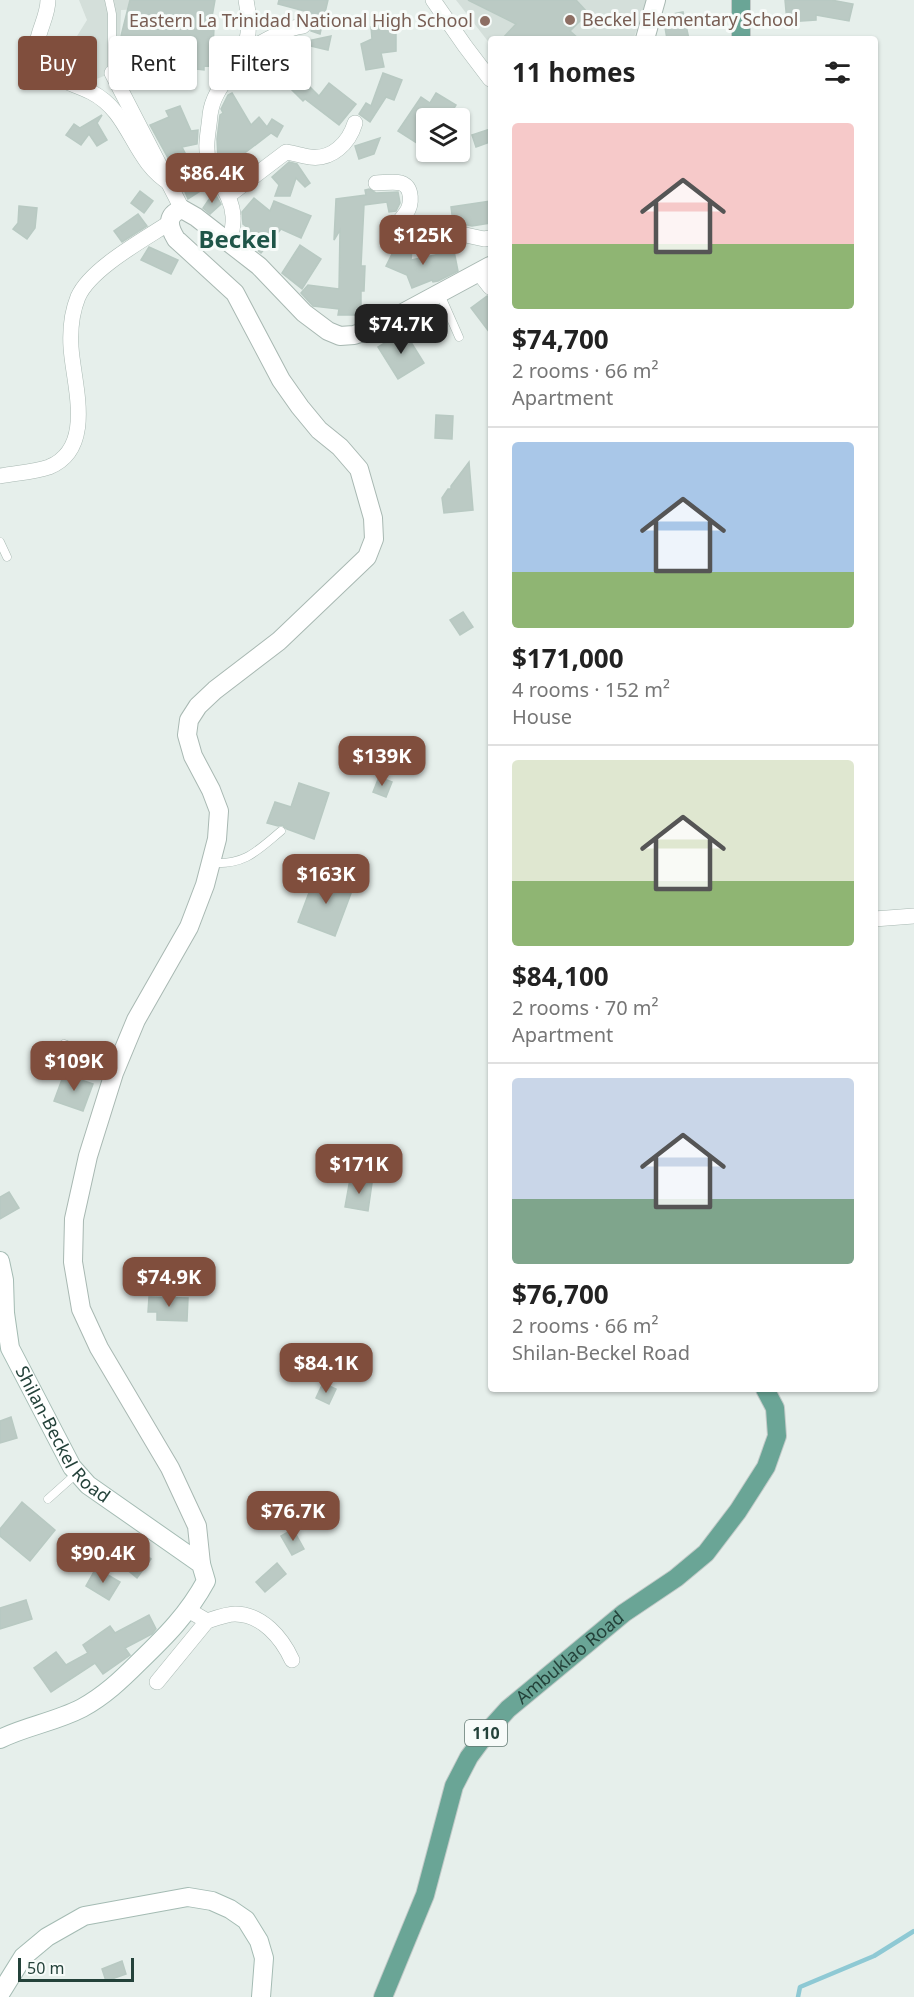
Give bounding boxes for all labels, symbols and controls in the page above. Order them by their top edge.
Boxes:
place label: Beckel Elementary School [582,7,798,31]
place label: Eastern La Trinidad National High School [129,8,473,32]
marker: Beckel Elementary School [563,13,577,27]
marker: Eastern La Trinidad National High School [478,14,492,28]
chip: Buy [18,36,97,90]
chip: Rent [109,36,197,90]
chip: Filters [209,36,311,90]
text: 11 homes [512,54,636,90]
icon: filters [821,56,854,89]
map controls [416,108,470,162]
button: layers [416,108,470,162]
pin: $86.4K [163,153,261,204]
text: $86.4K [180,159,244,186]
icon: home [629,162,737,270]
pin: $125K [381,215,465,266]
text: $125K [393,221,453,248]
district label: Beckel [198,222,278,255]
pin: $74.7K [352,304,450,355]
text: $74.7K [369,310,433,337]
text: $74,700 [512,321,609,357]
text: 2 rooms · 66 m² [512,357,659,384]
text: Apartment [512,384,613,411]
icon: home [629,481,737,589]
text: $171,000 [512,640,624,676]
text: 4 rooms · 152 m² [512,676,670,703]
text: House [512,703,572,730]
pin: $139K [340,736,424,787]
text: $139K [352,742,412,769]
icon: home [629,799,737,907]
pin: $163K [284,854,368,905]
text: $163K [296,860,356,887]
text: $84,100 [512,958,609,994]
text: 2 rooms · 70 m² [512,994,659,1021]
text: Apartment [512,1021,613,1048]
pin: $109K [32,1041,116,1092]
text: $109K [44,1047,104,1074]
icon: home [629,1117,737,1225]
pin: $171K [317,1144,401,1195]
text: $171K [329,1150,389,1177]
pin: $74.9K [120,1257,218,1308]
text: $74.9K [137,1263,201,1290]
text: $76,700 [512,1276,609,1312]
text: 2 rooms · 66 m² [512,1312,659,1339]
text: Shilan-Beckel Road [512,1339,690,1366]
pin: $84.1K [277,1343,375,1394]
text: $84.1K [294,1349,358,1376]
street label: Shilan-Beckel Road [10,1362,115,1508]
pin: $76.7K [244,1491,342,1542]
text: $76.7K [261,1497,325,1524]
pin: $90.4K [54,1533,152,1584]
text: $90.4K [71,1539,135,1566]
street label: Ambuklao Road [510,1605,628,1709]
road number: 110 [465,1720,507,1746]
scale bar [18,1955,134,1982]
text: 50 m [27,1957,64,1979]

